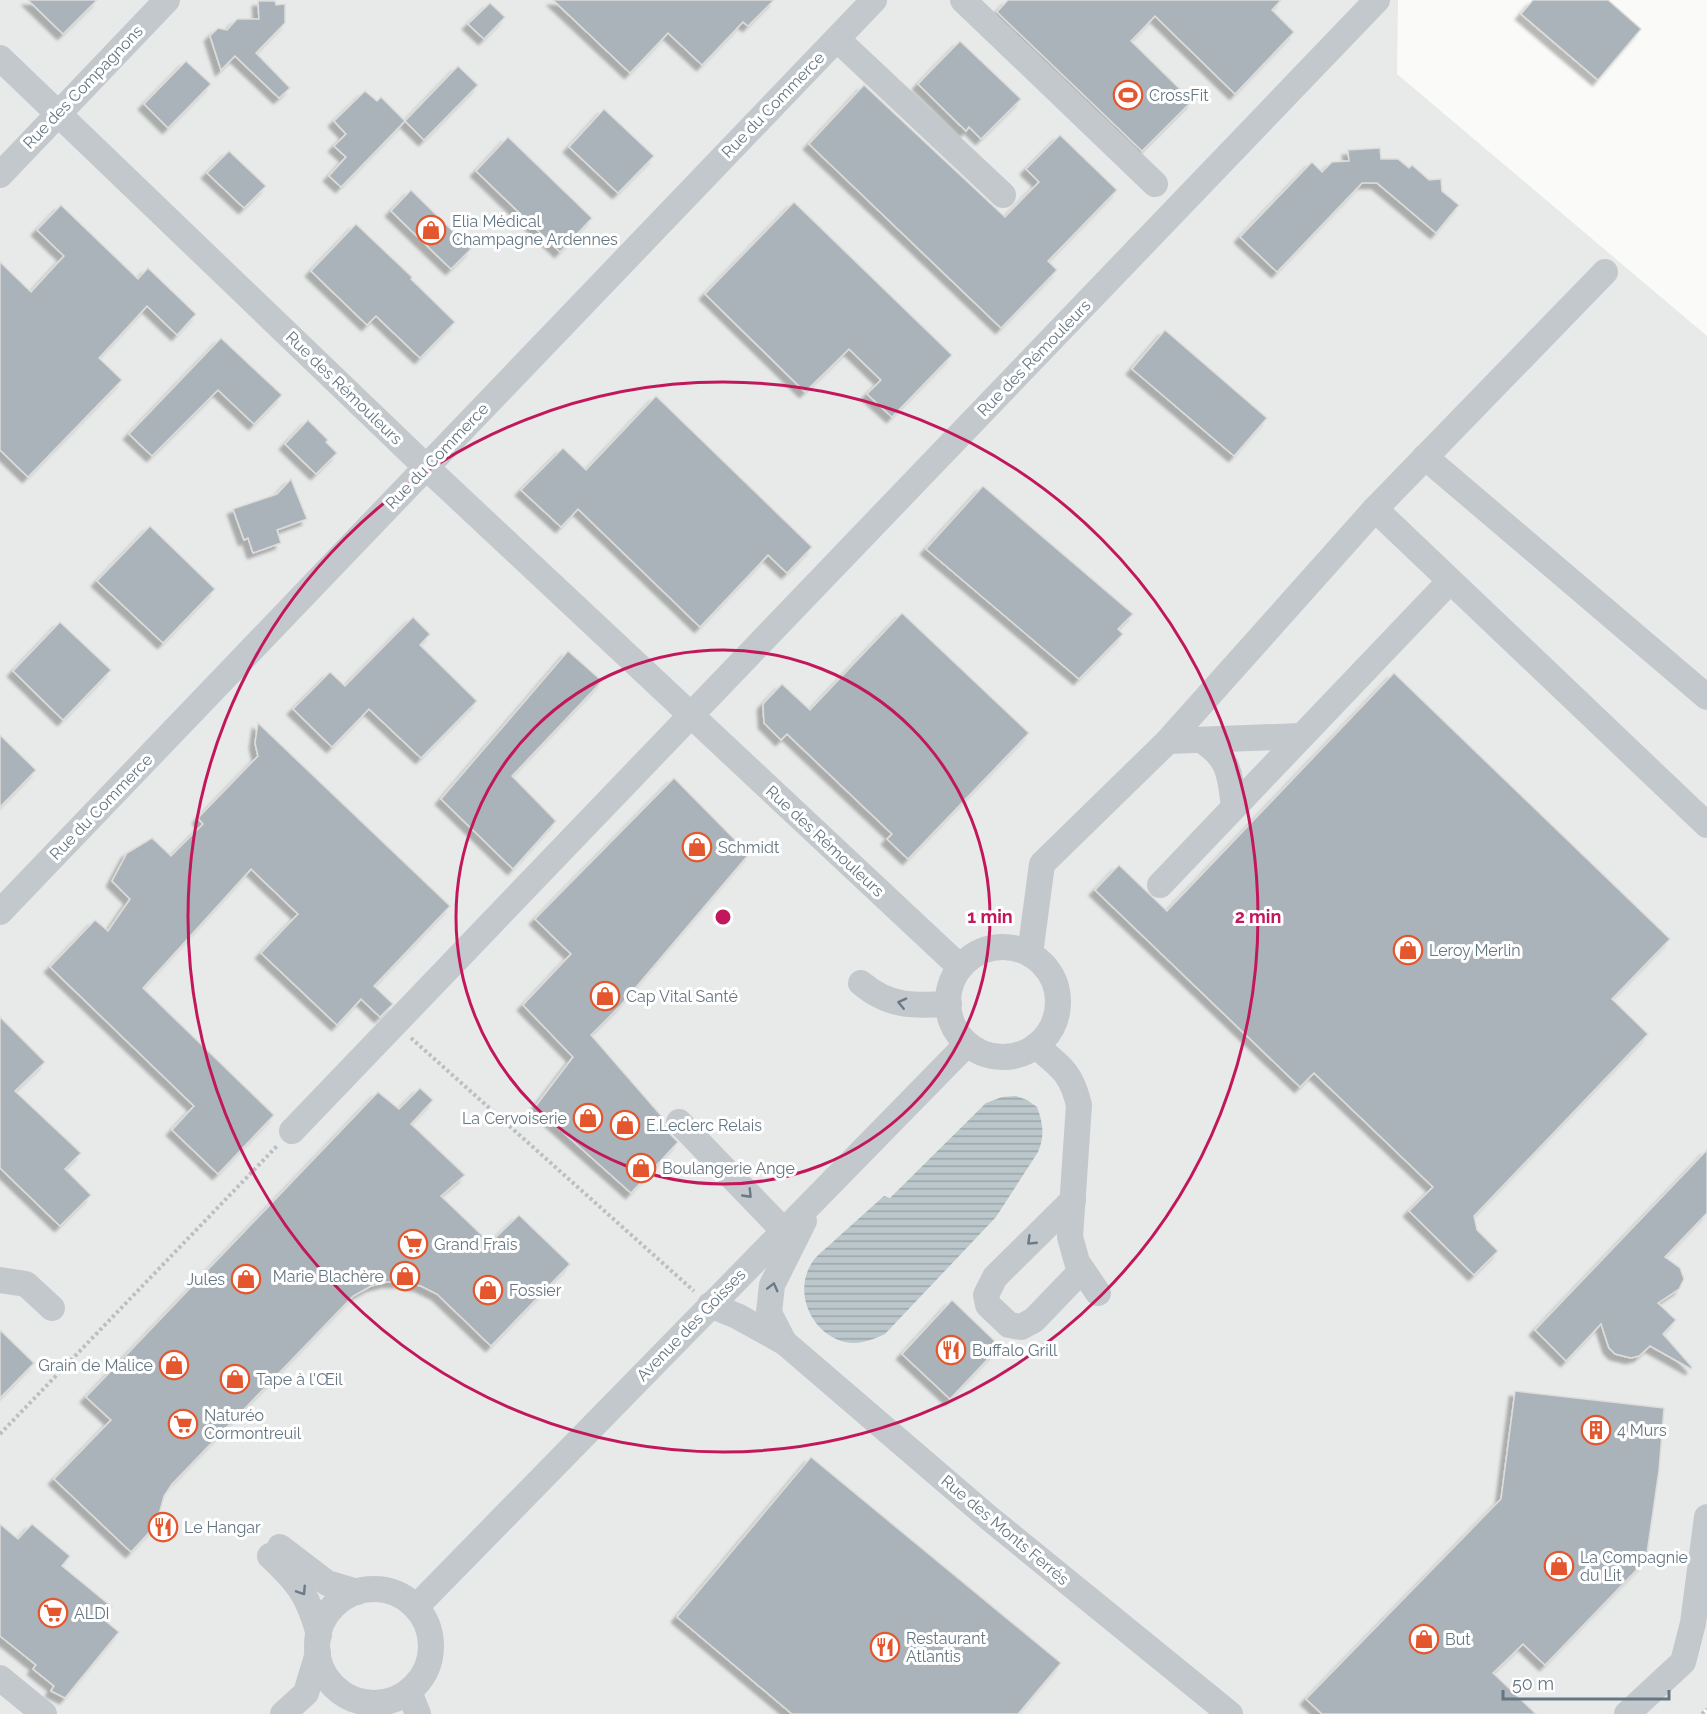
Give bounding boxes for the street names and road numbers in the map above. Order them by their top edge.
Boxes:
street label: Rue des Compagnons [19,21,147,153]
street label: Rue du Commerce [718,48,828,162]
street label: Rue des Rémouleurs [974,296,1095,420]
street label: Rue des Rémouleurs [282,328,406,449]
street label: Rue du Commerce [382,399,492,513]
street label: Rue du Commerce [46,750,156,864]
street label: Rue des Rémouleurs [762,781,888,901]
street label: Avenue des Goisses [633,1265,750,1385]
street label: Rue des Monts Ferrés [937,1471,1073,1589]

